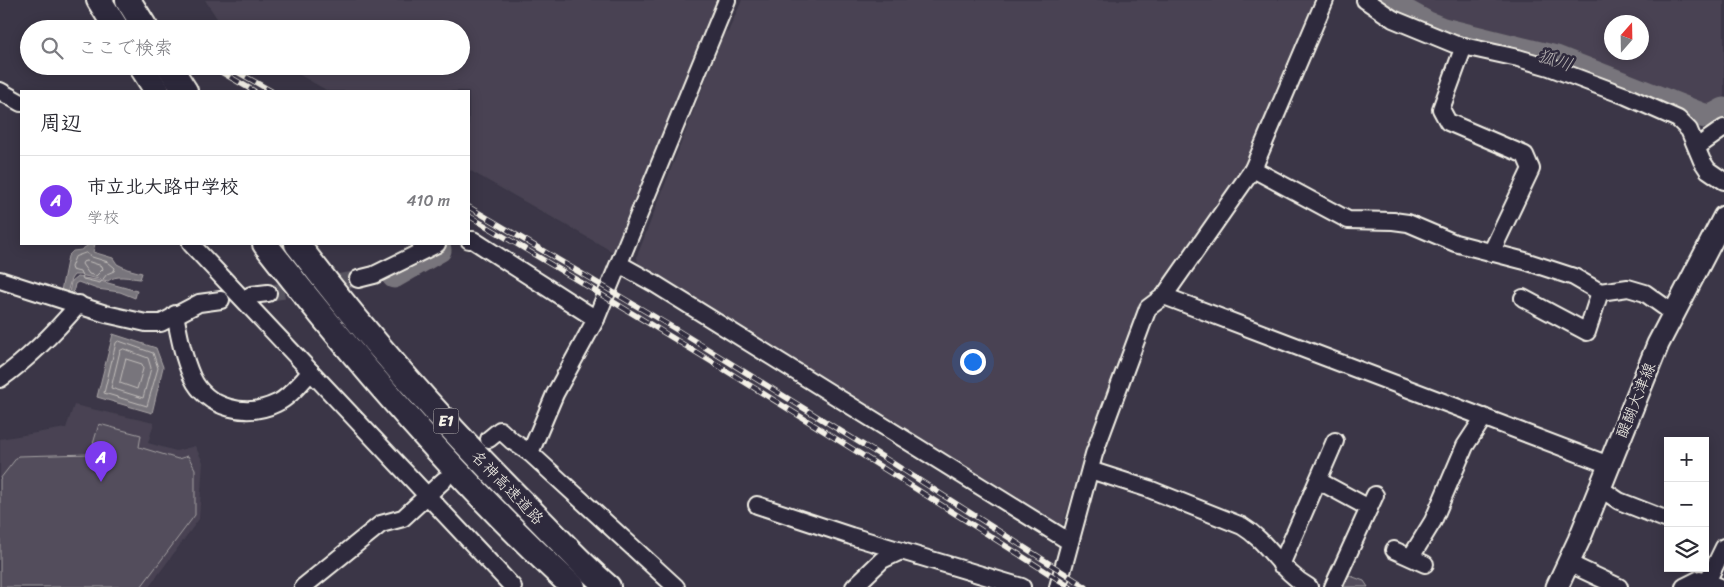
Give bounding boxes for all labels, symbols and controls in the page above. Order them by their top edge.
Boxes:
north arrow [1604,15,1649,60]
search box [20,20,470,75]
text: ここで検索 [78,31,173,64]
icon: search [38,34,66,62]
water label: 狐川 [1533,39,1577,81]
text: 周辺 [40,104,82,142]
text: 市立北大路中学校 [87,170,239,203]
text: A [51,186,61,215]
text: 410 m [407,186,450,215]
text: 学校 [87,203,119,232]
your location [960,349,986,375]
street label: 醍醐大津線 [1607,358,1664,443]
road number: E1 [434,408,458,434]
map controls [1664,437,1709,572]
button: + [1664,437,1709,482]
pin: A [85,441,117,482]
street label: 名神高速道路 [464,443,551,532]
button: − [1664,482,1709,527]
button: layers [1664,527,1709,572]

